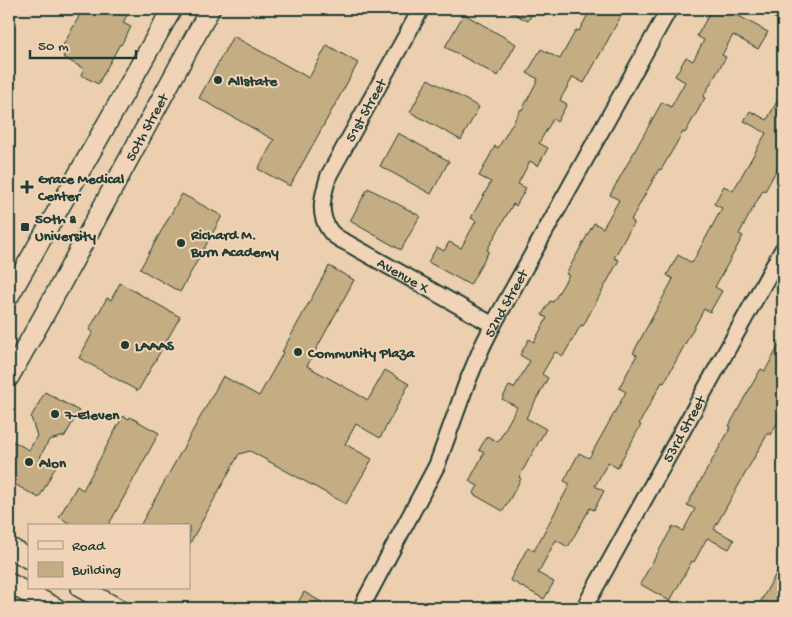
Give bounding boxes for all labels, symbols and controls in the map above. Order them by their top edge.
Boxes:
scale bar [30,28,136,60]
text: 50 m [38,38,69,56]
place label: Allstate [227,73,279,91]
marker: Allstate [212,74,224,86]
street label: 51st Street [342,75,392,146]
street label: 50th Street [122,89,174,165]
place label: Grace Medical Center [37,171,125,206]
marker: Grace Medical Center [20,180,34,194]
place label: 50th & University [35,211,97,246]
marker: 50th & University [19,221,31,233]
place label: Richard M. Burn Academy [190,227,279,262]
marker: Richard M. Burn Academy [175,237,187,249]
street label: Avenue X [373,255,433,299]
street label: 52nd Street [481,265,534,341]
place label: LAAAS [135,338,175,356]
marker: LAAAS [119,339,131,351]
place label: Community Plaza [307,345,415,363]
marker: Community Plaza [292,346,304,358]
street label: 53rd Street [659,392,712,466]
place label: 7-Eleven [64,407,120,425]
marker: 7-Eleven [49,408,61,420]
place label: Alon [38,455,67,473]
marker: Alon [23,456,35,468]
legend [28,524,190,590]
text: Road [72,538,106,556]
text: Building [71,562,121,580]

